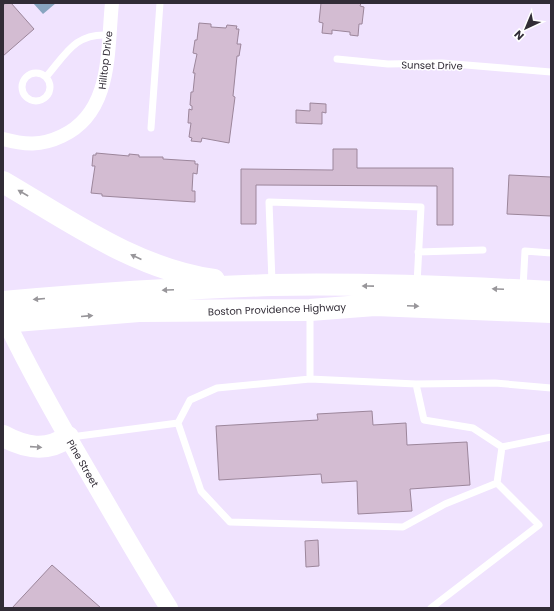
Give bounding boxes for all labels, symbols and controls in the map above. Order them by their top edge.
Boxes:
north arrow [506,8,546,48]
text: N [511,27,528,44]
street label: Hilltop Drive [94,30,117,90]
street label: Sunset Drive [401,57,463,74]
one-way arrow [17,190,29,197]
one-way arrow [131,254,142,260]
one-way arrow [362,282,374,289]
one-way arrow [492,286,504,293]
one-way arrow [162,287,174,294]
one-way arrow [33,295,45,302]
street label: Boston Providence Highway [208,300,347,319]
one-way arrow [407,303,420,309]
one-way arrow [81,312,93,319]
street label: Pine Street [63,437,102,490]
one-way arrow [29,443,42,450]

